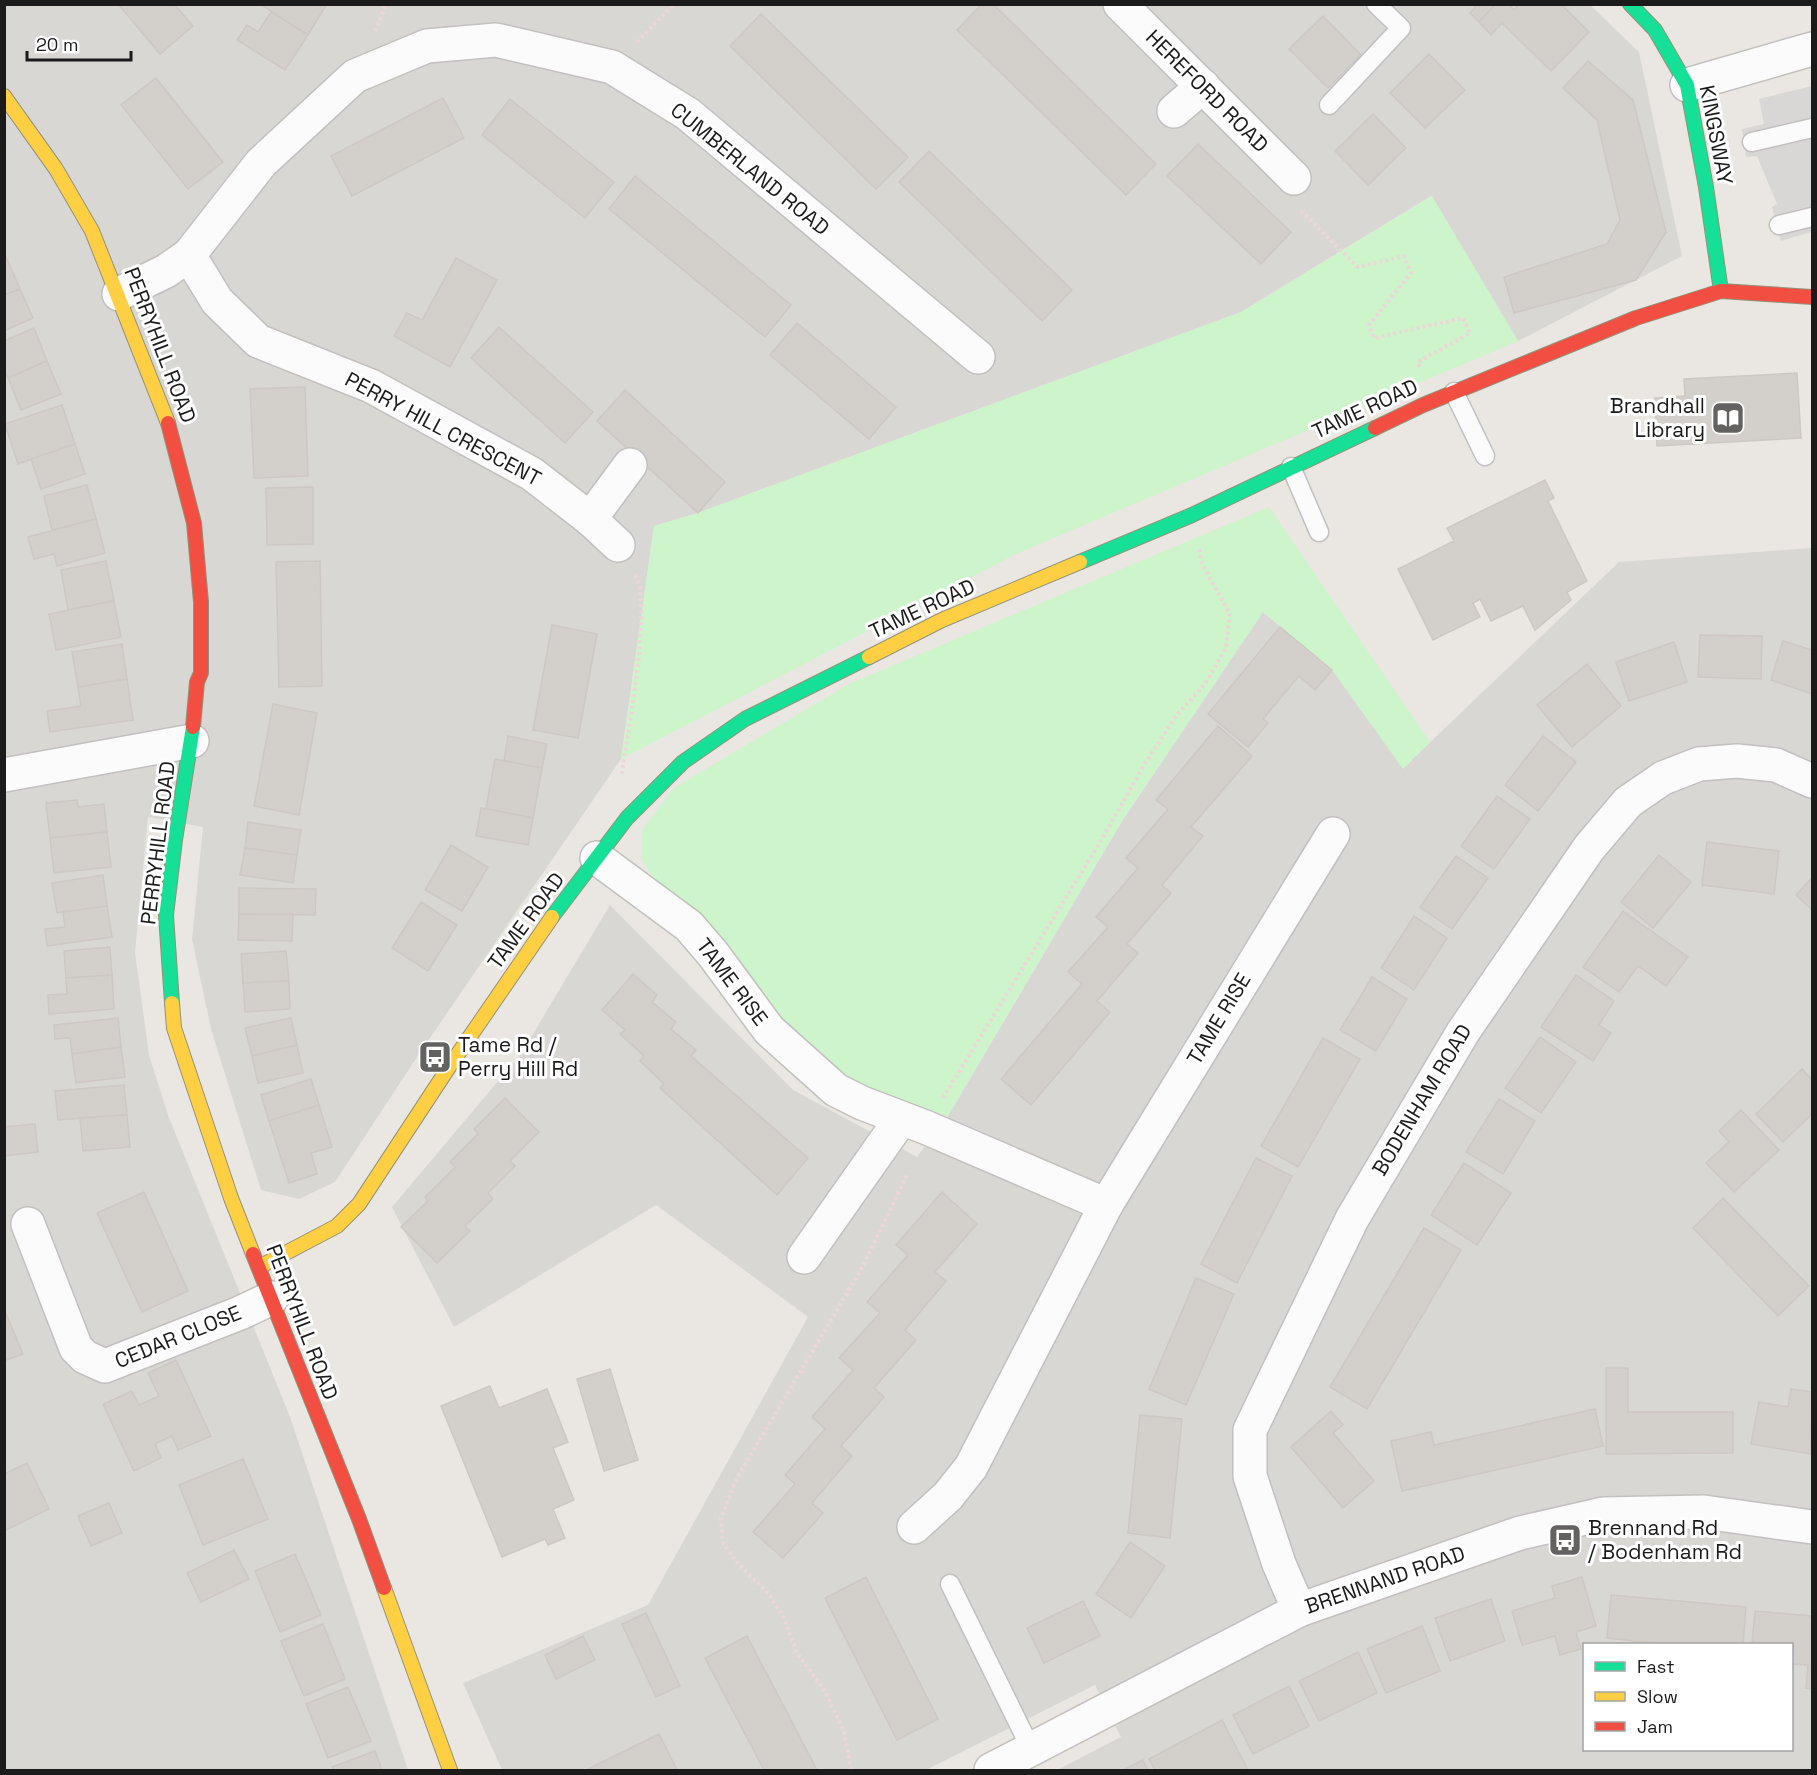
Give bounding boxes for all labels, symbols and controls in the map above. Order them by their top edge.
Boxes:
scale bar [27,24,130,62]
street label: HEREFORD ROAD [1140,24,1274,158]
text: 20 m [36,33,79,56]
street label: KINGSWAY [1694,83,1739,187]
street label: CUMBERLAND ROAD [665,96,835,241]
street label: PERRYHILL ROAD [118,263,203,426]
street label: PERRY HILL CRESCENT [341,365,546,492]
street label: TAME ROAD [1308,372,1422,445]
place label: Brandhall Library [1610,392,1705,443]
library icon: Brandhall Library [1710,400,1746,436]
street label: TAME ROAD [865,572,979,645]
street label: PERRYHILL ROAD [134,760,181,926]
street label: TAME ROAD [481,867,570,975]
street label: TAME RISE [691,933,774,1031]
street label: TAME RISE [1181,968,1257,1070]
street label: BODENHAM ROAD [1366,1019,1477,1180]
place label: Tame Rd / Perry Hill Rd [458,1031,578,1082]
bus stop icon: Tame Rd / Perry Hill Rd [417,1039,453,1075]
street label: PERRYHILL ROAD [260,1240,345,1403]
street label: CEDAR CLOSE [111,1299,245,1374]
place label: Brennand Rd / Bodenham Rd [1588,1514,1742,1565]
bus stop icon: Brennand Rd / Bodenham Rd [1547,1522,1583,1558]
street label: BRENNAND ROAD [1301,1539,1468,1620]
legend [1583,1643,1793,1751]
text: Fast [1637,1655,1674,1678]
text: Slow [1637,1685,1678,1708]
text: Jam [1637,1715,1673,1738]

